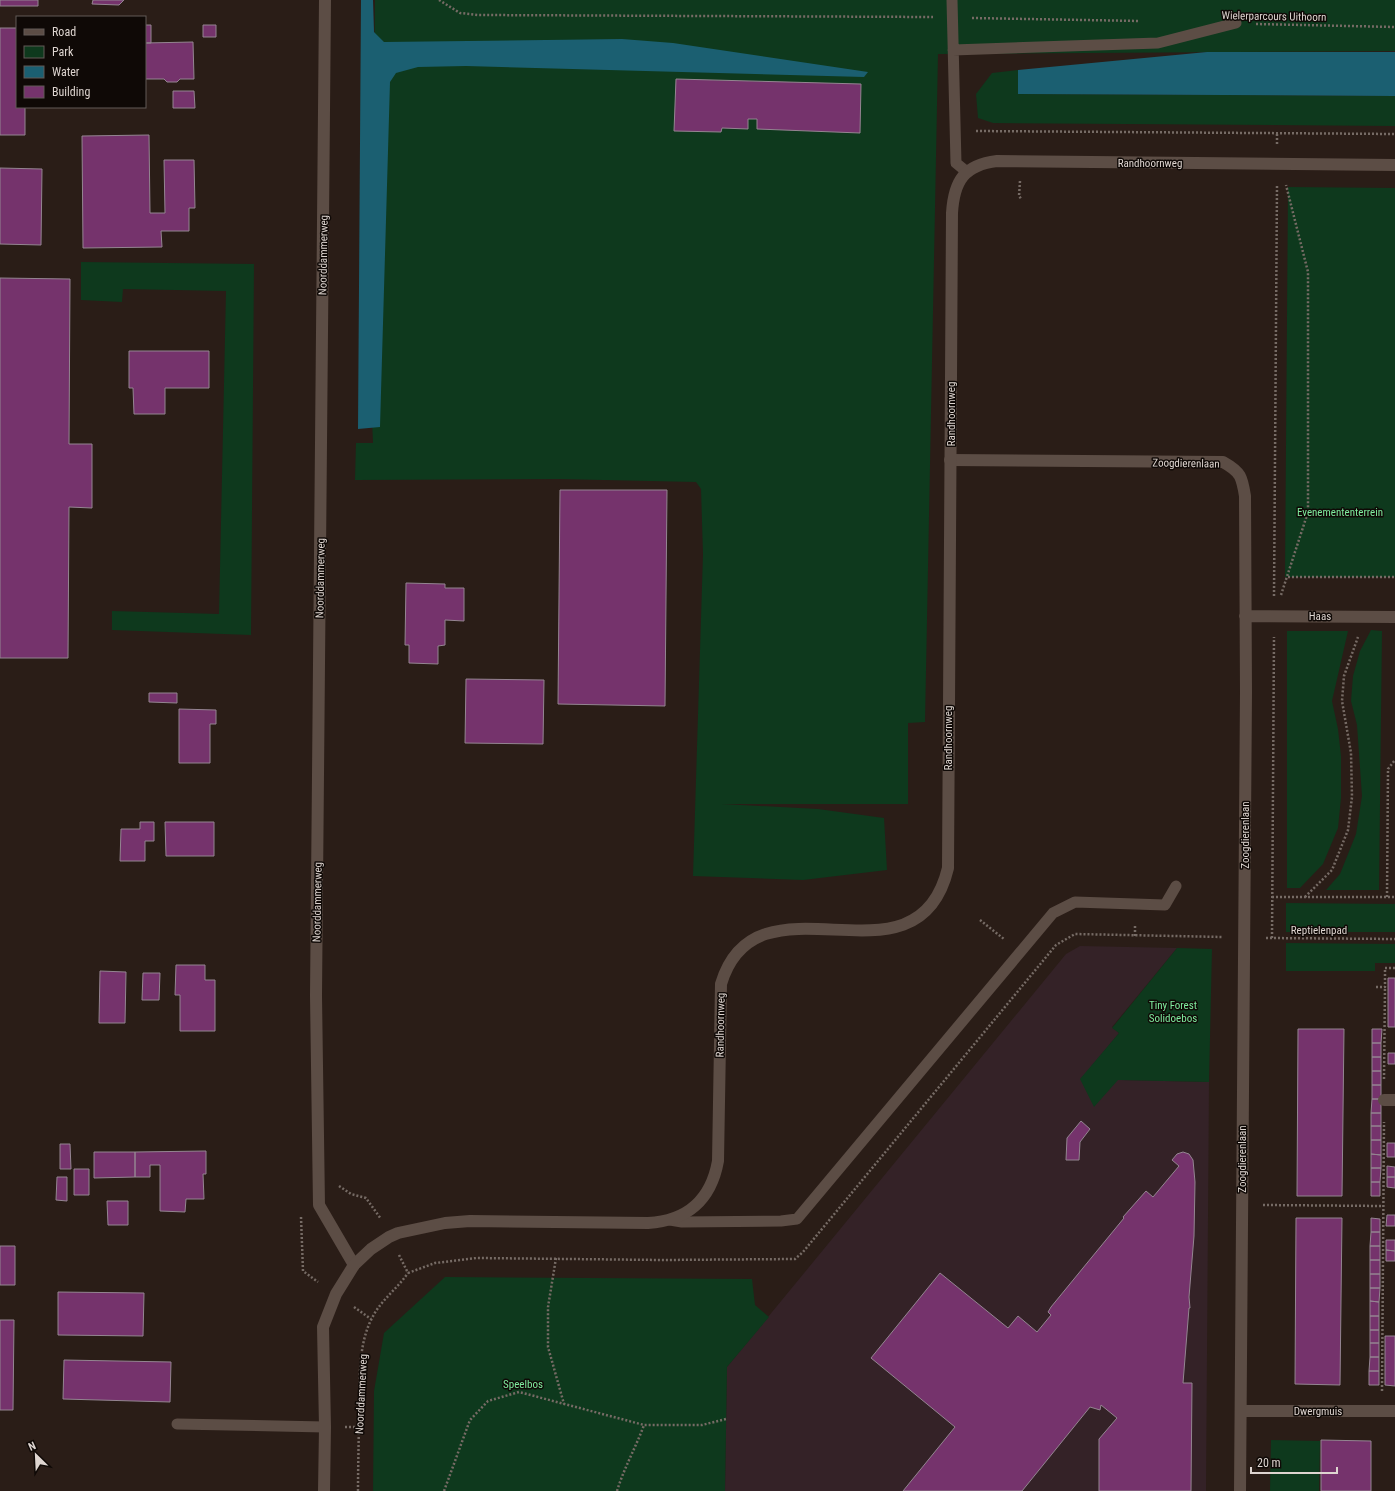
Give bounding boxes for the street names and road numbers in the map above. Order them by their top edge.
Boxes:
street label: Wielerparcours Uithoorn [1221,9,1327,24]
street label: Randhoornweg [1118,157,1182,170]
street label: Noorddammerweg [316,215,331,295]
street label: Randhoornweg [945,382,958,446]
street label: Zoogdierenlaan [1152,456,1220,471]
street label: Noorddammerweg [313,538,328,618]
street label: Haas [1309,610,1331,623]
street label: Randhoornweg [942,706,955,770]
street label: Zoogdierenlaan [1239,801,1252,869]
street label: Noorddammerweg [310,862,325,942]
street label: Reptielenpad [1291,924,1347,937]
street label: Randhoornweg [713,993,728,1057]
street label: Zoogdierenlaan [1236,1125,1249,1193]
street label: Noorddammerweg [353,1354,370,1434]
street label: Dwergmuis [1294,1405,1342,1418]

